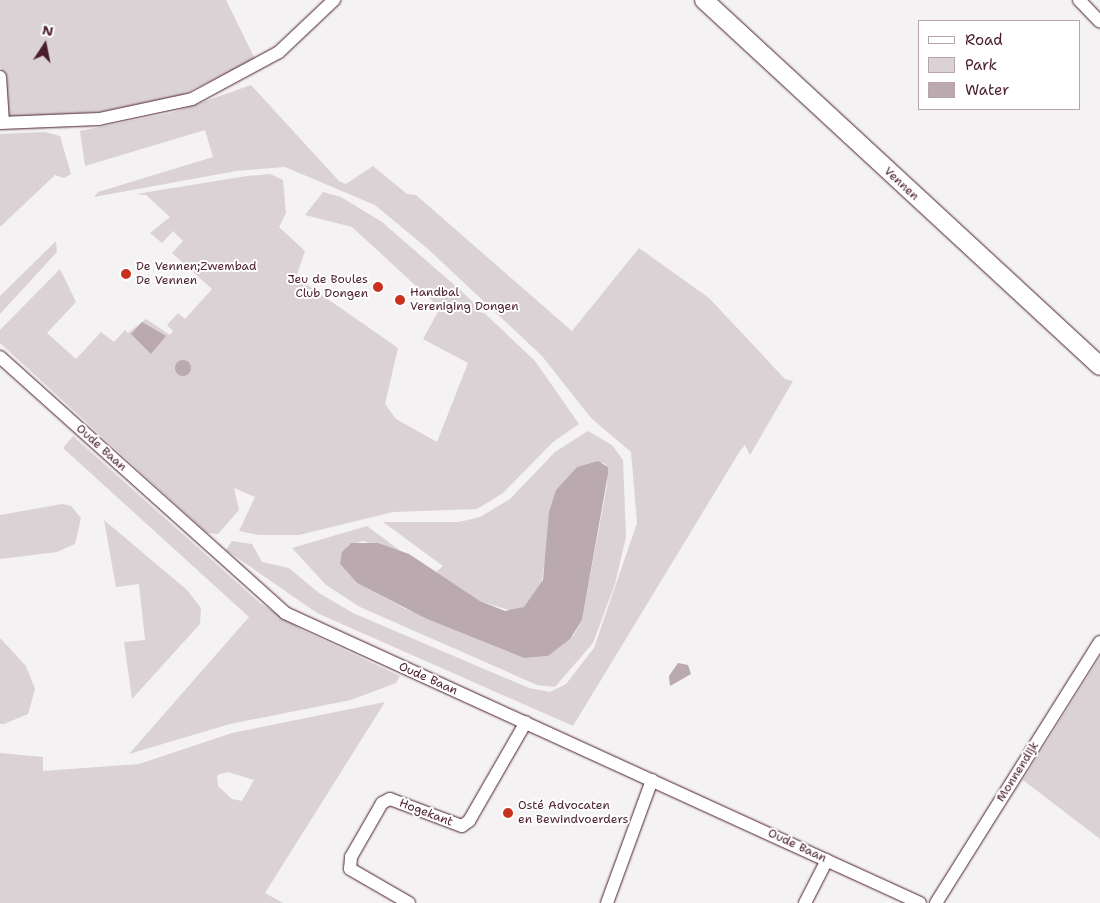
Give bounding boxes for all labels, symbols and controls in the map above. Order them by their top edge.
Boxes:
north arrow [20,20,70,70]
text: N [41,20,55,40]
legend [918,20,1080,110]
text: Road [965,30,1003,50]
text: Park [965,55,997,75]
text: Water [965,80,1009,100]
street label: Vennen [881,164,921,204]
place label: De Vennen;Zwembad De Vennen [136,260,257,288]
marker: De Vennen;Zwembad De Vennen [120,268,132,280]
place label: Jeu de Boules Club Dongen [287,273,368,301]
marker: Jeu de Boules Club Dongen [372,281,384,293]
place label: Handbal Vereniging Dongen [410,286,519,314]
marker: Handbal Vereniging Dongen [394,294,406,306]
street label: Oude Baan [73,422,129,474]
street label: Oude Baan [396,660,460,698]
street label: Monnendijk [994,739,1042,805]
street label: Hogekant [397,796,455,830]
place label: Osté Advocaten en Bewindvoerders [518,799,629,827]
marker: Osté Advocaten en Bewindvoerders [502,807,514,819]
street label: Oude Baan [765,826,829,866]

